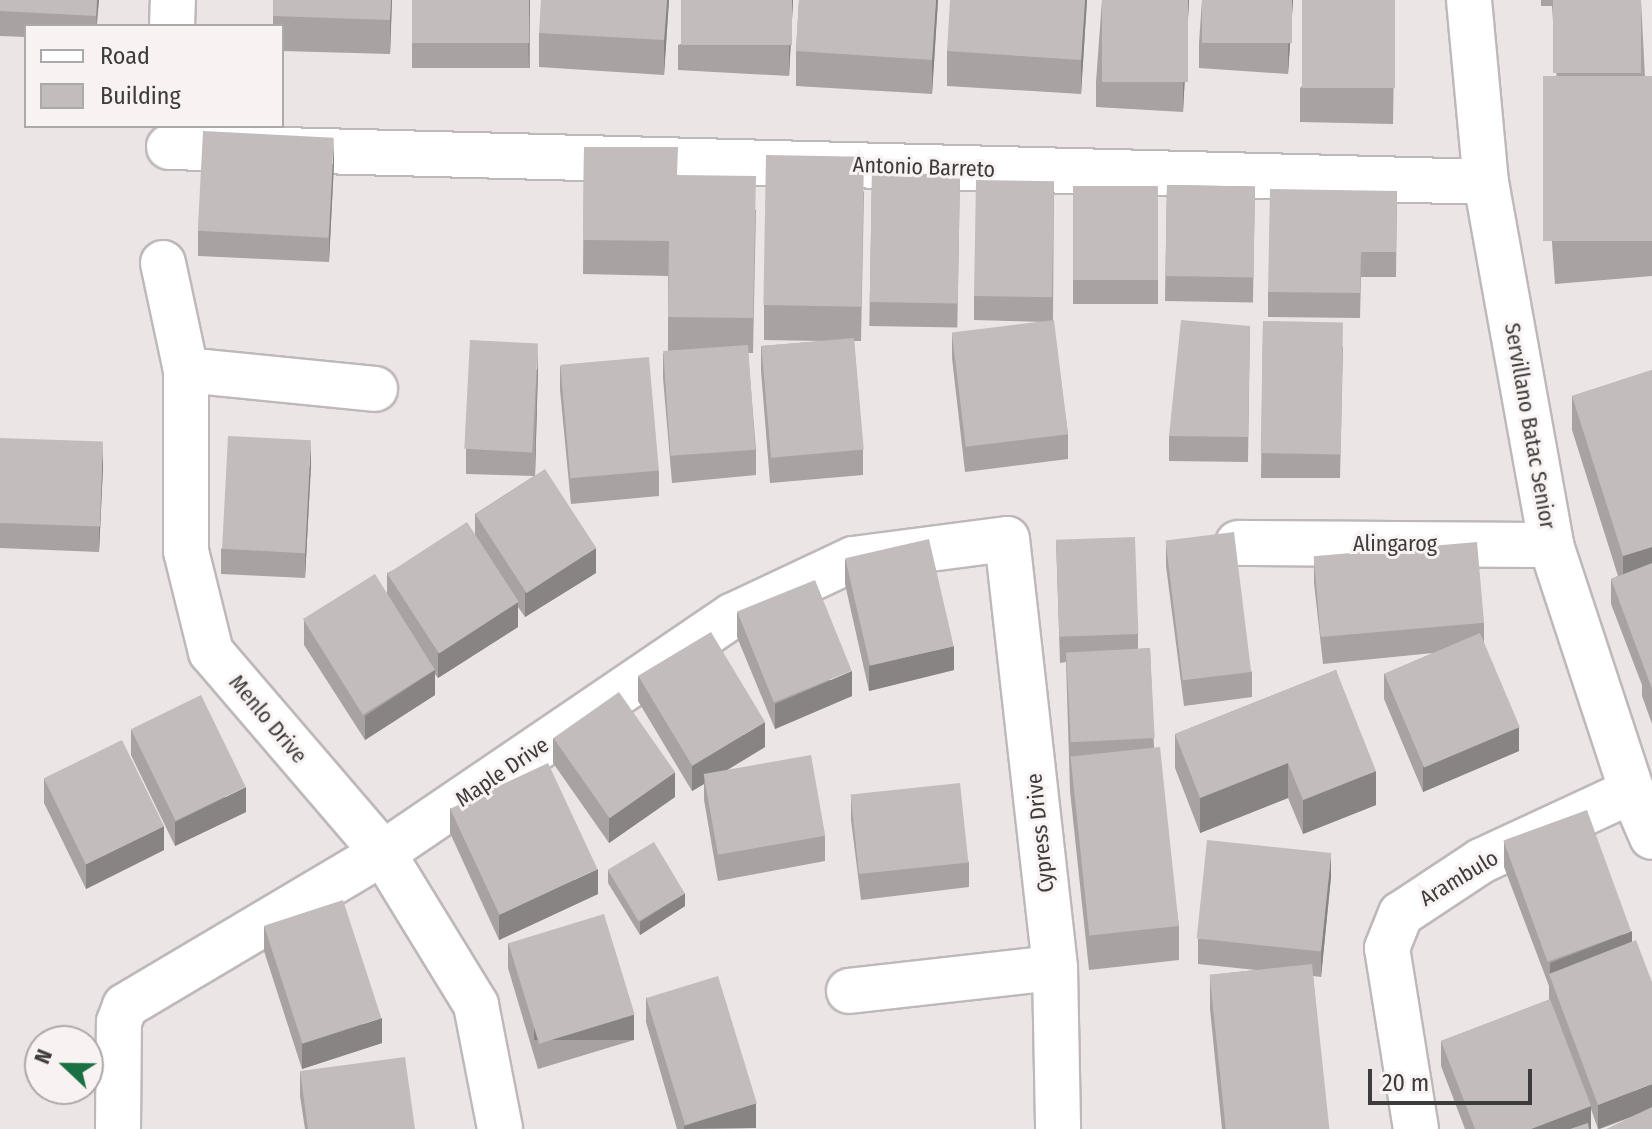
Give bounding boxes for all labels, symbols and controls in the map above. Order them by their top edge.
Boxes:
legend [24,24,284,128]
text: Road [100,42,150,70]
text: Building [100,82,181,110]
street label: Antonio Barreto [852,151,996,183]
street label: Servillano Batac Senior [1499,321,1561,531]
street label: Alingarog [1353,531,1437,557]
street label: Menlo Drive [223,669,313,769]
street label: Maple Drive [450,731,554,813]
street label: Cypress Drive [1021,772,1059,894]
street label: Arambulo [1415,844,1503,912]
north arrow [24,1025,104,1105]
text: N [28,1045,58,1068]
scale bar [1372,1053,1536,1103]
text: 20 m [1382,1069,1429,1097]

